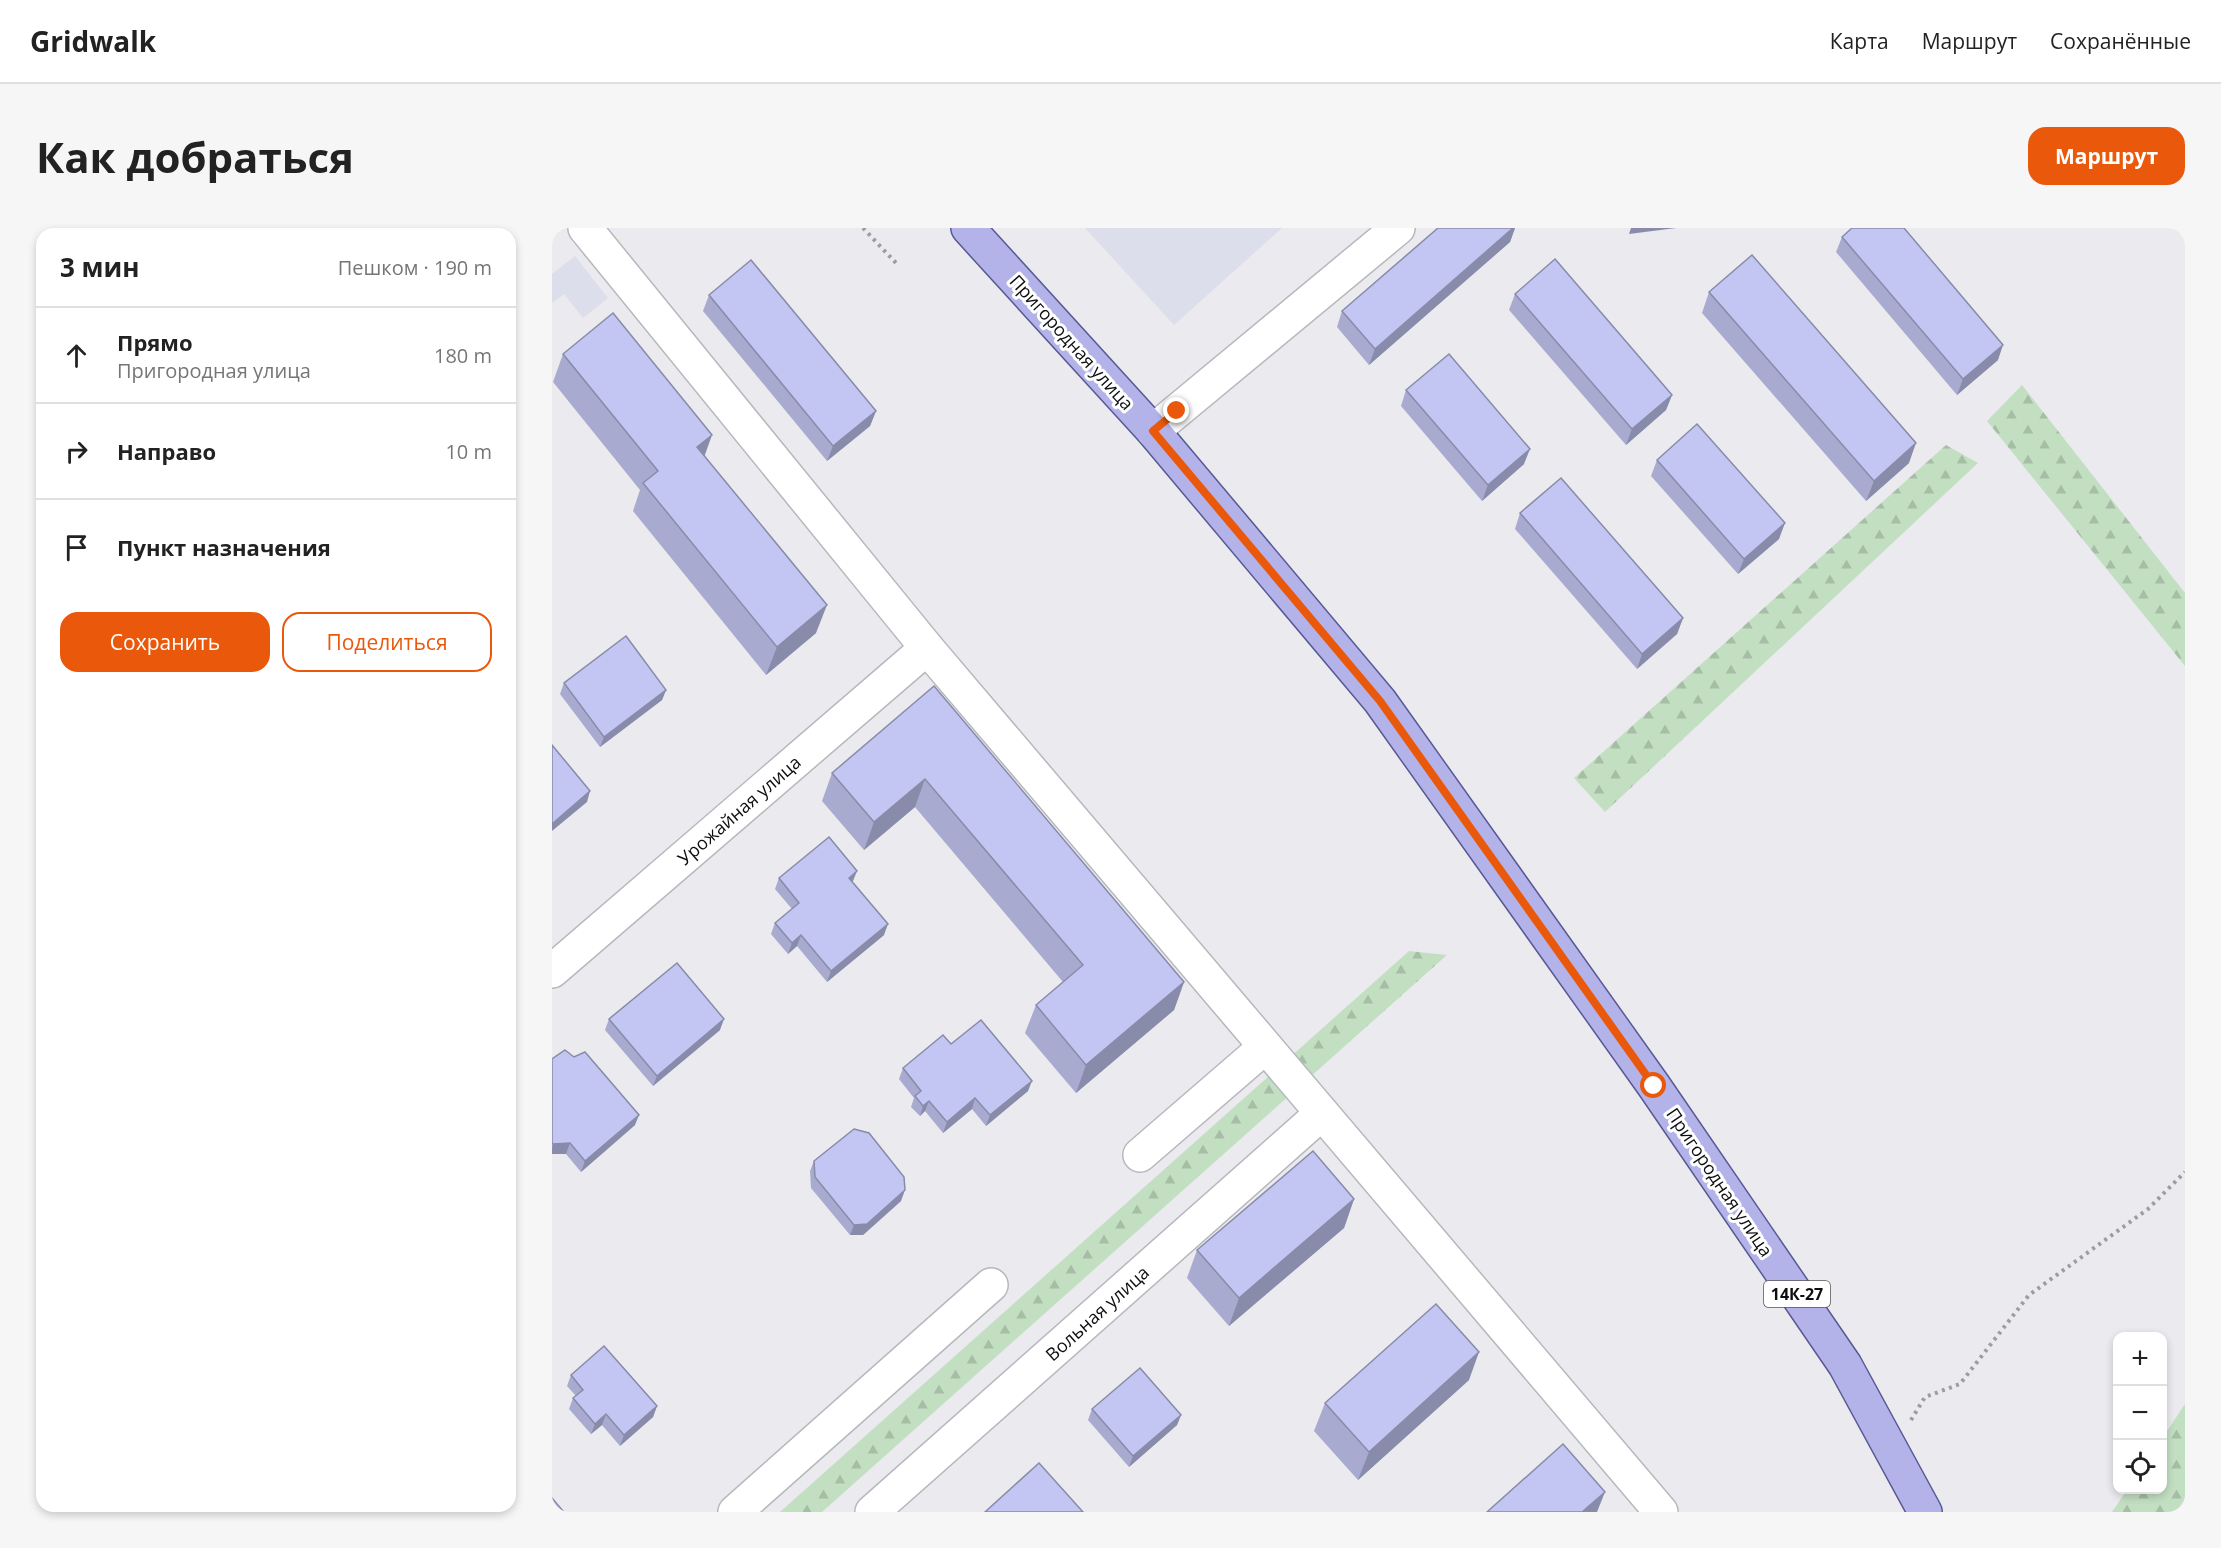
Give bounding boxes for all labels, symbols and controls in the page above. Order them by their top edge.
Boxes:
text: Gridwalk [30,22,156,60]
text: Карта [1830,27,1889,55]
text: Маршрут [1922,27,2017,55]
text: Сохранённые [2050,27,2191,55]
button: Маршрут [2028,127,2185,185]
text: Как добраться [36,128,354,185]
text: 3 мин [60,249,140,285]
text: Пешком · 190 m [338,254,492,281]
street label: Пригородная улица [1005,269,1139,415]
text: Прямо [117,327,193,357]
icon: ahead [60,339,93,372]
text: 180 m [434,342,492,369]
text: Пригородная улица [117,357,311,384]
route end [1163,397,1189,423]
icon: right [60,435,93,468]
text: Направо [117,436,216,466]
text: 10 m [445,438,492,465]
icon: arrive [60,531,93,564]
text: Пункт назначения [117,532,331,562]
button: Сохранить [60,612,270,672]
button: Поделиться [282,612,492,672]
street label: Урожайная улица [672,750,806,870]
route start [1640,1072,1666,1098]
street label: Пригородная улица [1661,1103,1779,1261]
street label: Вольная улица [1040,1260,1154,1366]
road number: 14К-27 [1764,1281,1830,1307]
map controls [2113,1332,2167,1494]
button: + [2113,1332,2167,1386]
button: − [2113,1386,2167,1440]
button: locate [2113,1440,2167,1494]

